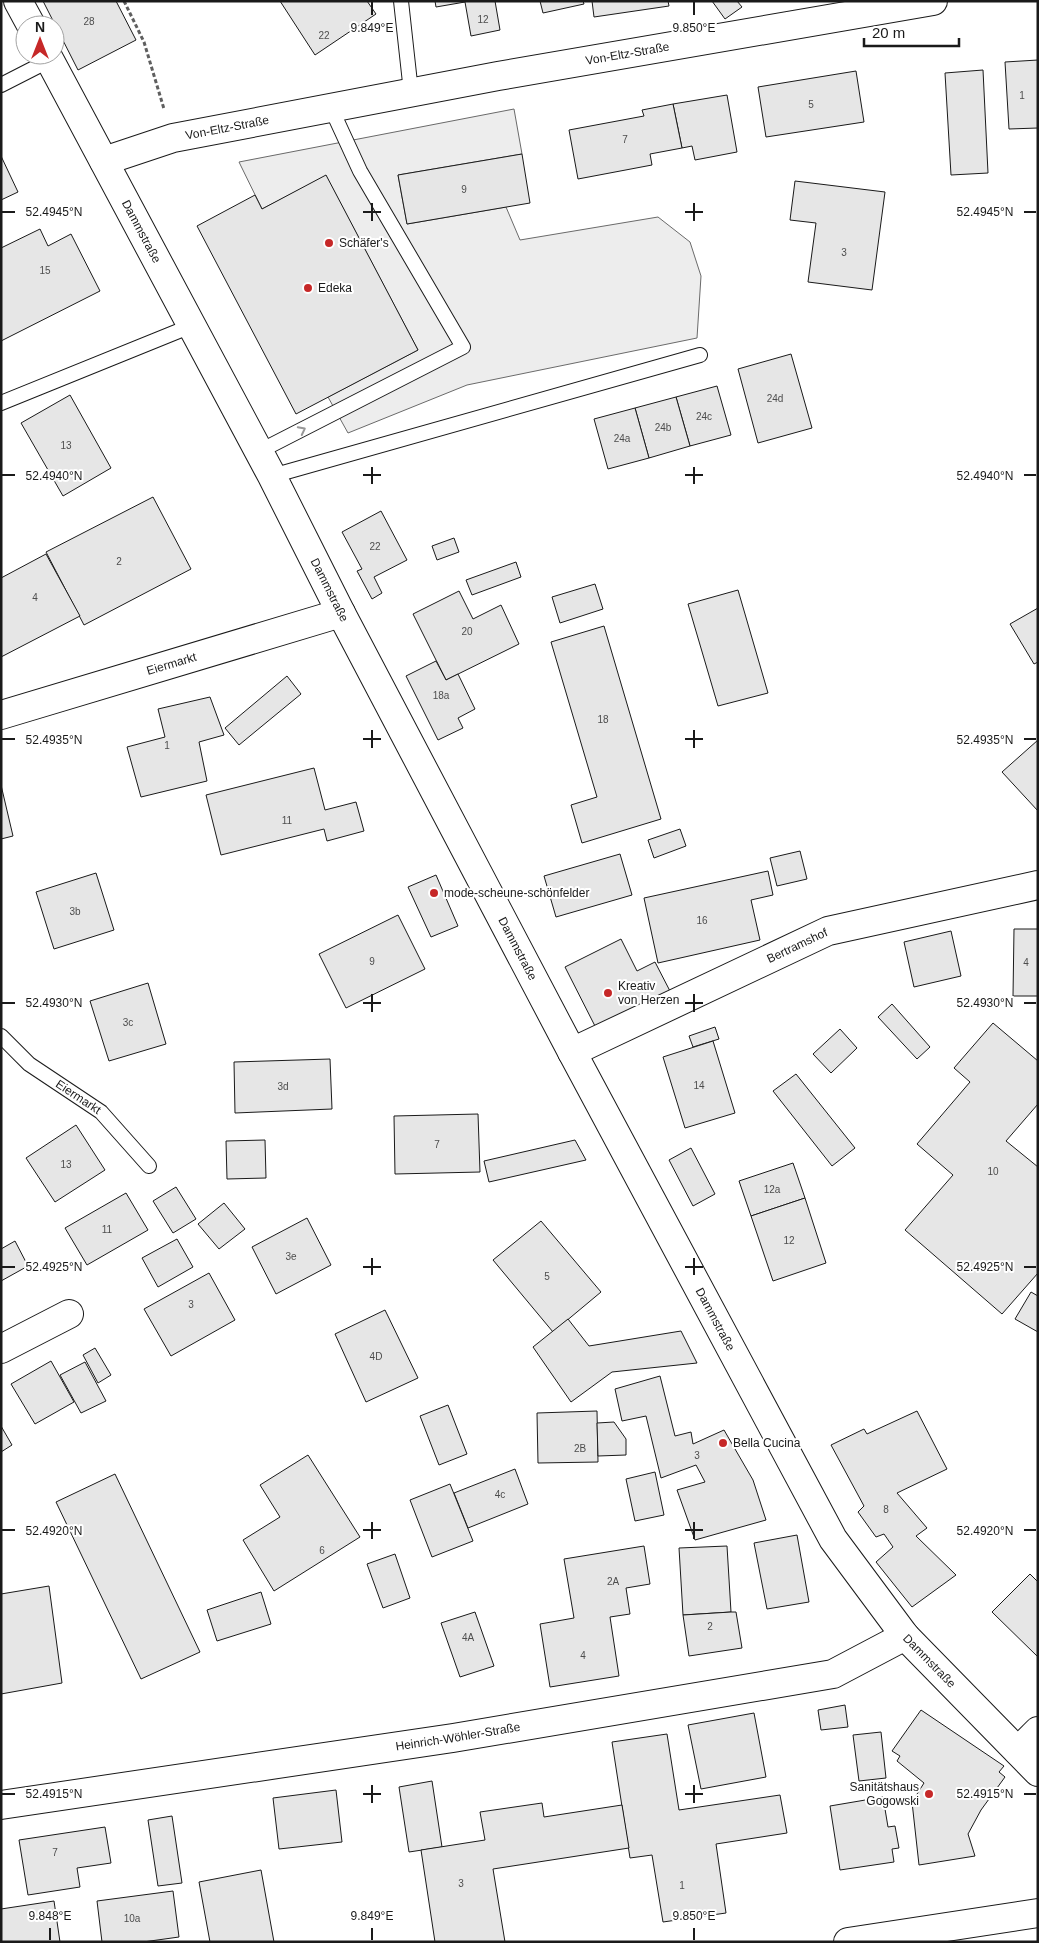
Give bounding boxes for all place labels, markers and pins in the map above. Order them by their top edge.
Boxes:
place label: Schäfer's [339,236,389,250]
marker: Schäfer's [323,237,335,249]
place label: Edeka [318,281,352,295]
marker: Edeka [302,282,314,294]
place label: mode-scheune-schönfelder [444,886,589,900]
marker: mode-scheune-schönfelder [428,887,440,899]
place label: Kreativ von Herzen [618,979,679,1007]
marker: Kreativ von Herzen [602,987,614,999]
place label: Bella Cucina [733,1436,801,1450]
marker: Bella Cucina [717,1437,729,1449]
place label: Sanitätshaus Gogowski [850,1780,919,1808]
marker: Sanitätshaus Gogowski [923,1788,935,1800]

